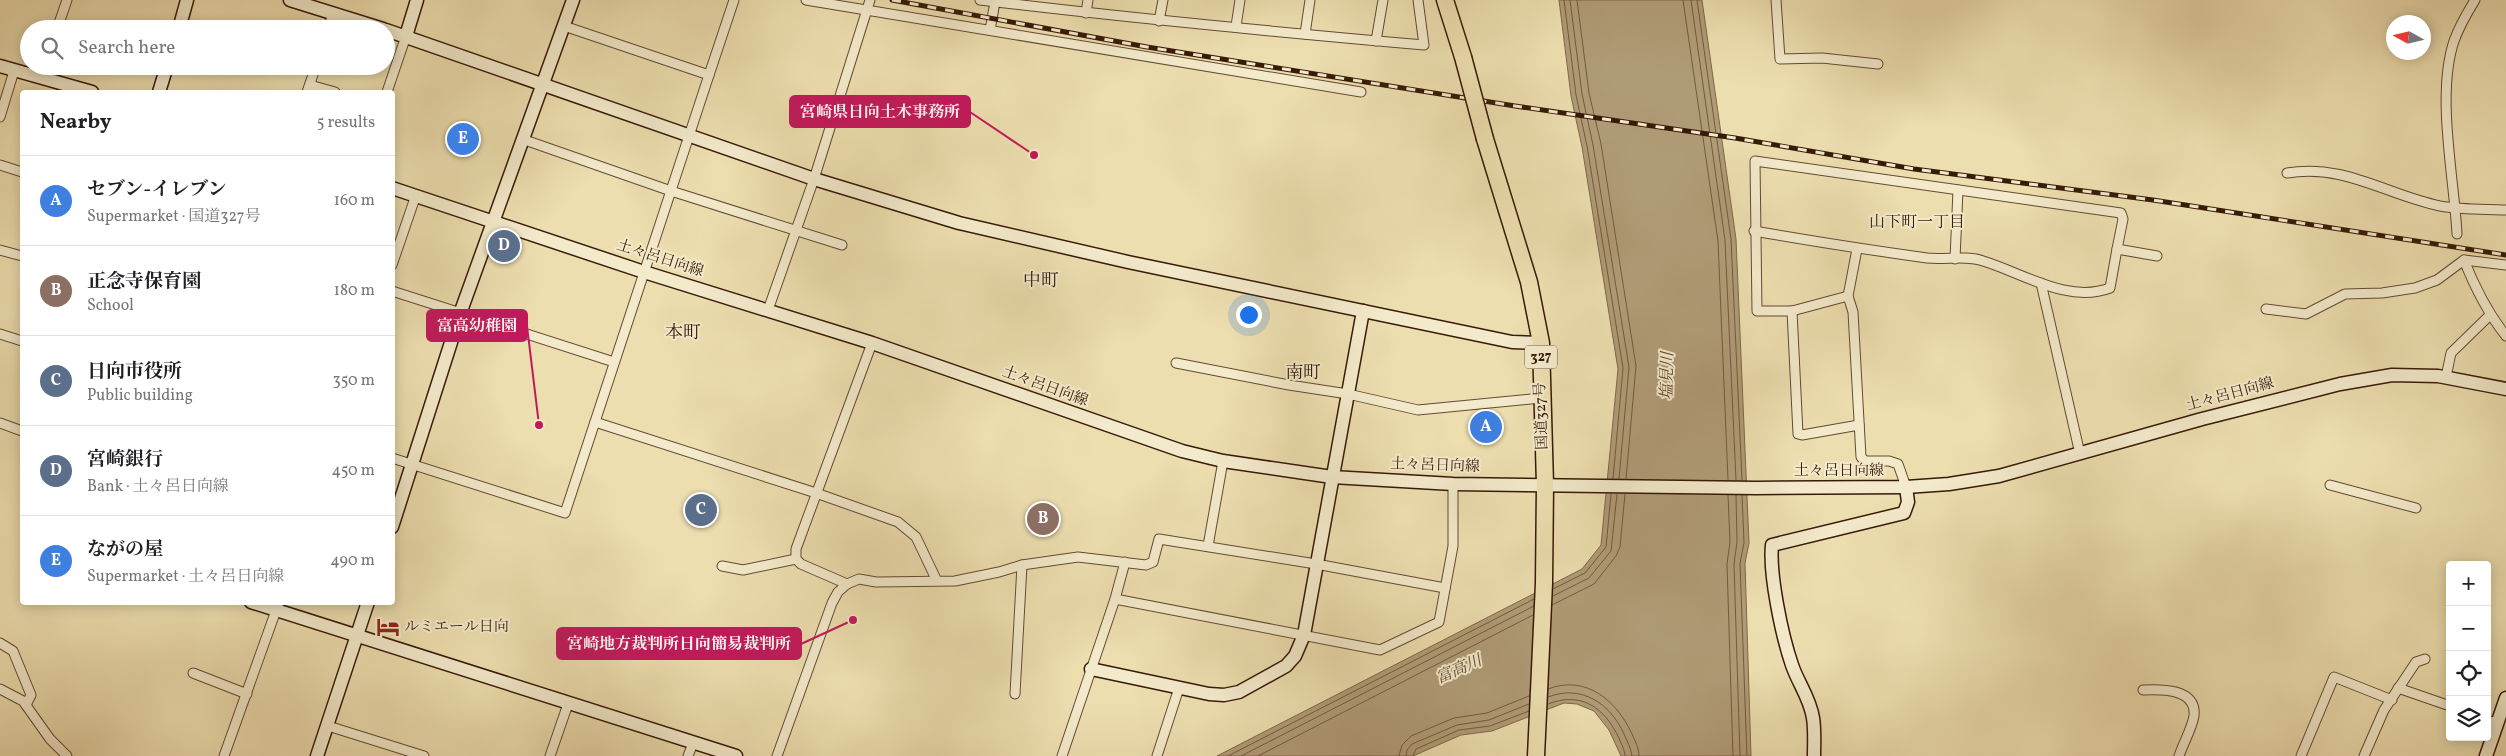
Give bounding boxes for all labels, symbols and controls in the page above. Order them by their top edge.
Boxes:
north arrow [2386,15,2431,60]
search box [20,20,395,75]
icon: search [38,34,66,62]
text: Search here [78,35,175,61]
callout: 宮崎県日向土木事務所 [790,96,970,127]
text: 宮崎県日向土木事務所 [800,102,960,124]
text: Nearby [40,108,111,137]
text: 5 results [317,112,375,134]
pin: E [447,120,479,158]
text: セブン-イレブン [87,177,226,203]
text: A [50,190,62,212]
text: 160 m [334,190,375,212]
text: Supermarket · 国道327号 [87,206,261,228]
district label: 山下町一丁目 [1869,212,1965,234]
pin: D [488,227,520,265]
street label: 土々呂日向線 [614,235,706,283]
text: 正念寺保育園 [87,269,201,295]
district label: 中町 [1023,269,1059,294]
text: B [51,280,61,302]
text: 180 m [334,280,375,302]
text: School [87,295,134,317]
your location [1236,302,1262,328]
callout: 富高幼稚園 [427,310,527,341]
text: 富高幼稚園 [437,316,517,338]
district label: 本町 [665,321,701,346]
road number: 327 [1525,346,1557,368]
water label: 塩見川 [1657,350,1679,400]
text: 日向市役所 [87,359,182,385]
district label: 南町 [1285,361,1321,386]
street label: 土々呂日向線 [999,362,1091,412]
text: C [51,370,61,392]
text: 350 m [332,370,375,392]
street label: 土々呂日向線 [2184,373,2276,417]
street label: 国道327号 [1530,382,1554,450]
text: Public building [87,385,193,407]
pin: A [1470,408,1502,446]
text: 宮崎銀行 [87,447,163,473]
street label: 土々呂日向線 [1390,454,1480,478]
text: D [50,460,62,482]
text: 450 m [332,460,375,482]
street label: 土々呂日向線 [1794,461,1884,482]
text: Bank · 土々呂日向線 [87,476,229,498]
pin: C [685,491,717,529]
pin: B [1027,500,1059,538]
text: ながの屋 [87,537,163,563]
text: E [51,550,61,572]
text: 490 m [330,550,375,572]
map controls [2446,561,2491,741]
button: + [2446,561,2491,606]
text: Supermarket · 土々呂日向線 [87,566,284,588]
button: − [2446,606,2491,651]
hotel icon: ルミエール日向 [375,614,401,640]
place label: ルミエール日向 [404,617,509,638]
callout: 宮崎地方裁判所日向簡易裁判所 [557,628,801,659]
text: 宮崎地方裁判所日向簡易裁判所 [567,634,791,656]
water label: 富高川 [1433,649,1487,690]
button: locate [2446,651,2491,696]
button: layers [2446,696,2491,741]

